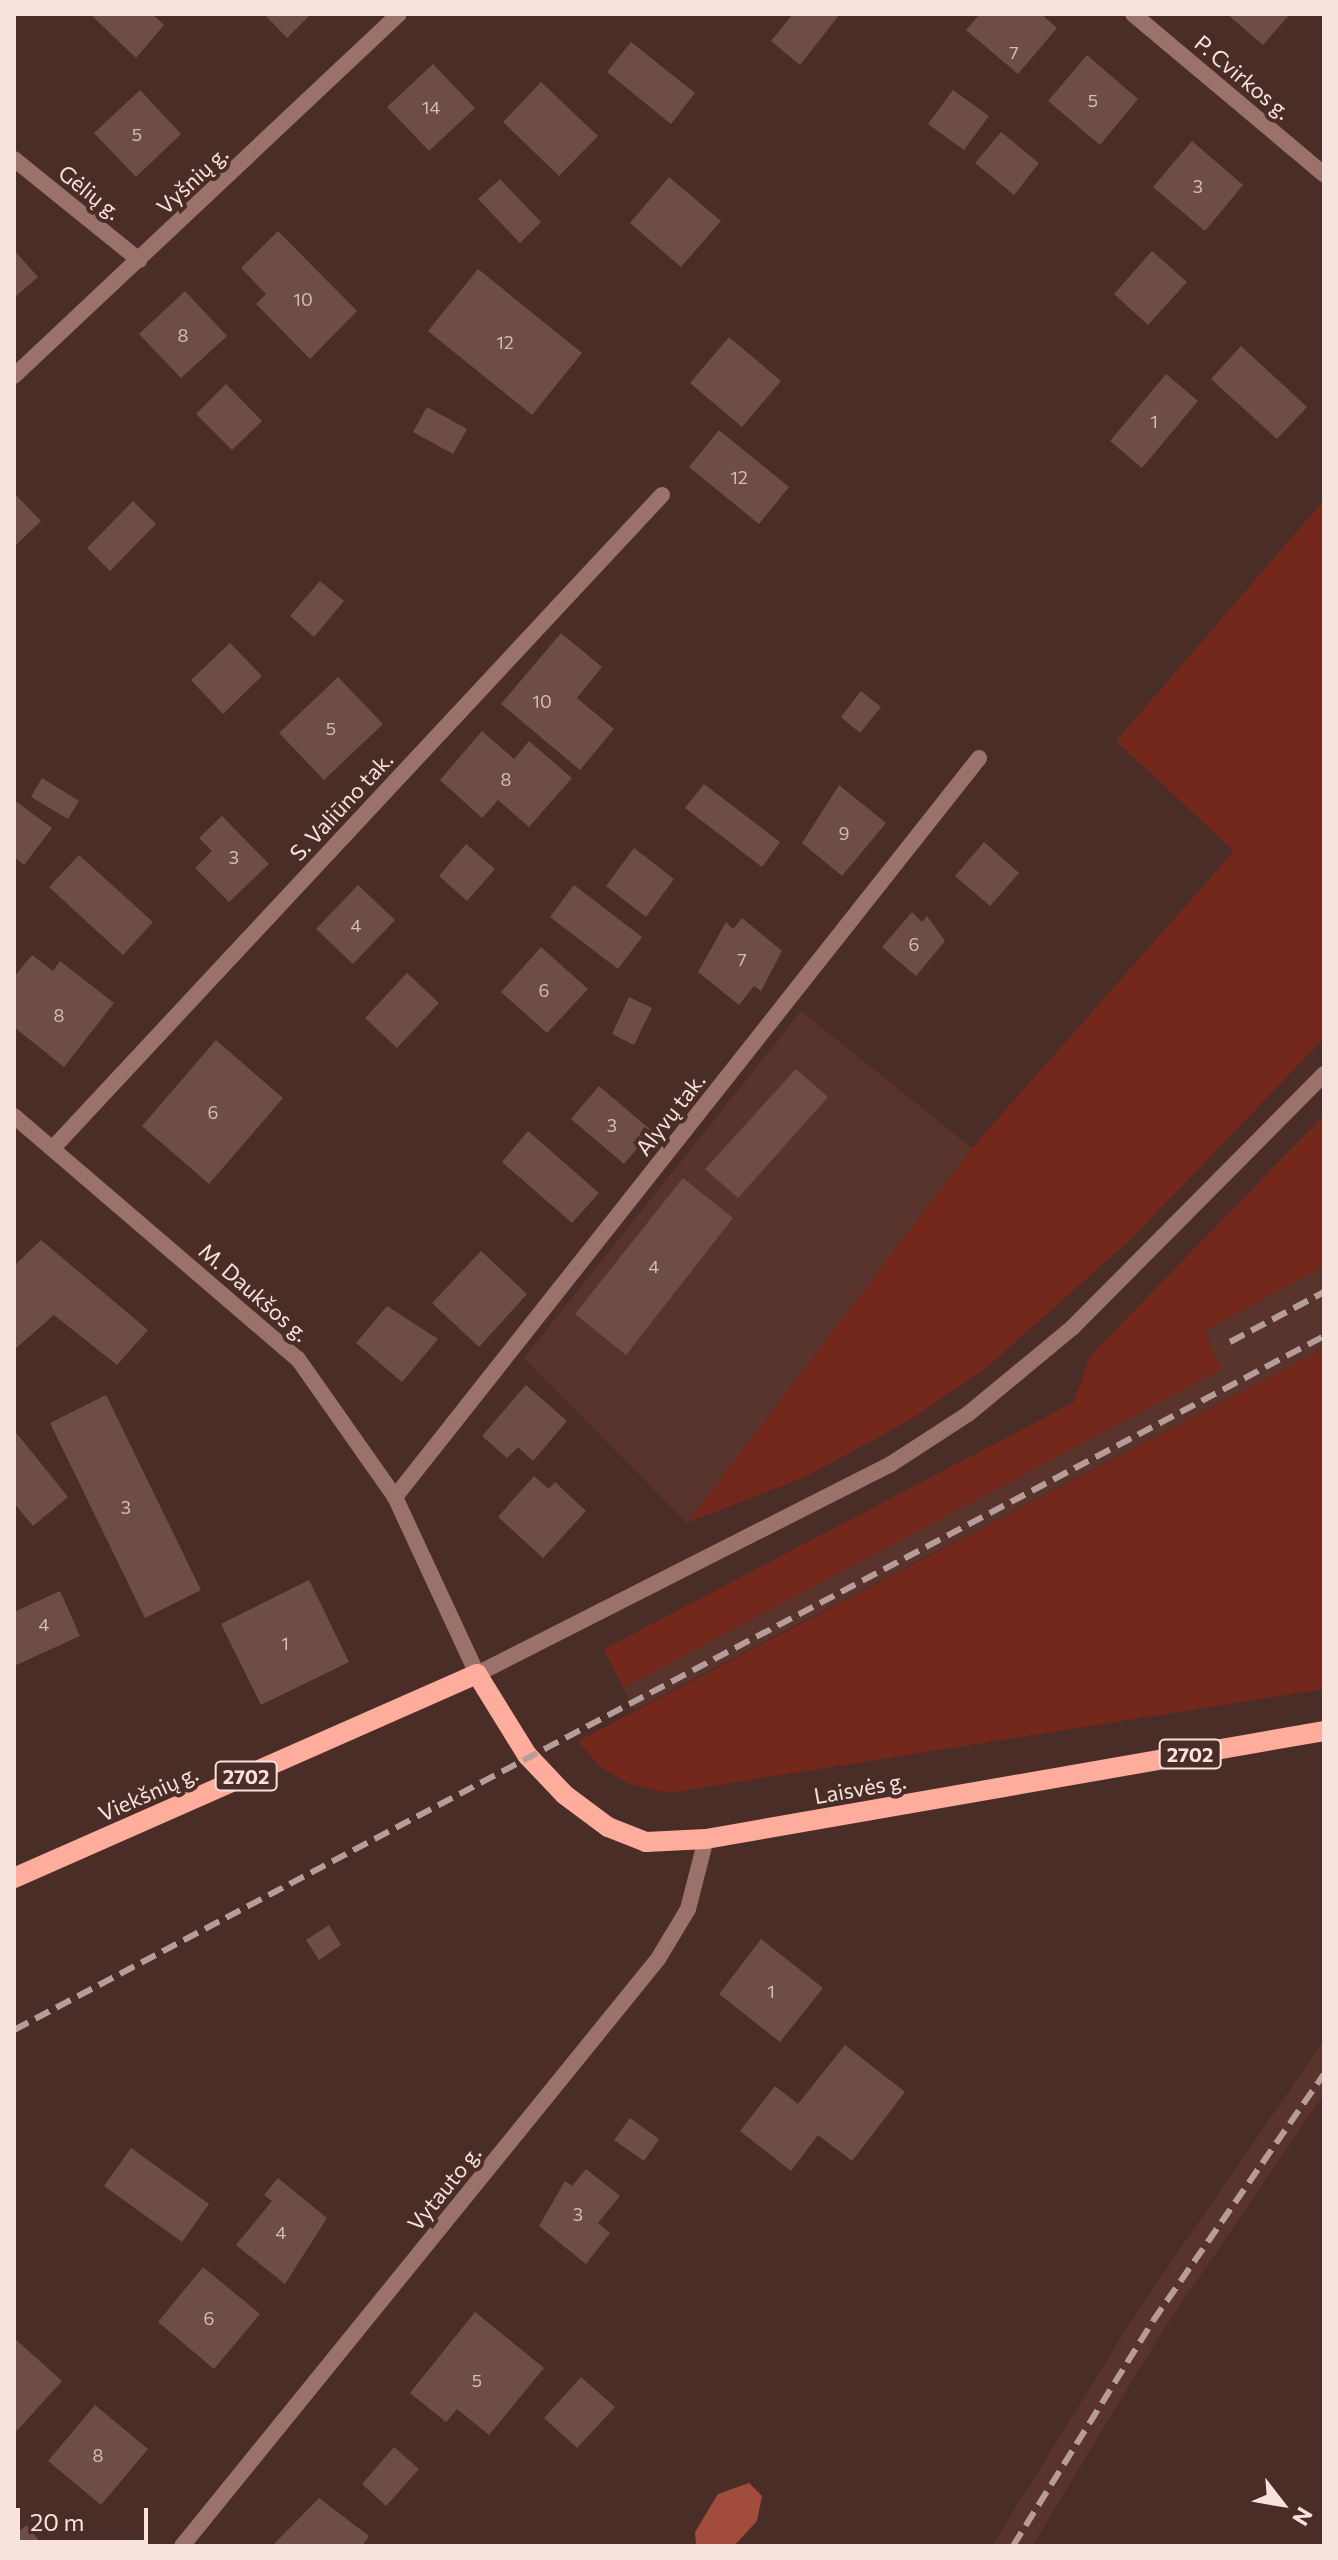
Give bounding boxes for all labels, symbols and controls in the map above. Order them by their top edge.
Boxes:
street label: P. Cvirkos g. [1190,29,1296,125]
house number: 7 [1009,41,1019,63]
house number: 5 [1088,89,1098,111]
house number: 14 [422,96,440,118]
house number: 5 [132,123,142,145]
street label: Vyšnių g. [151,140,233,220]
street label: Gėlių g. [53,159,127,225]
house number: 3 [1193,175,1203,197]
house number: 10 [293,288,313,310]
house number: 8 [178,324,188,346]
house number: 12 [496,331,514,353]
house number: 1 [1150,410,1158,432]
house number: 12 [730,466,748,488]
house number: 10 [532,690,552,712]
house number: 5 [326,717,336,739]
street label: S. Valiūno tak. [284,746,398,866]
house number: 8 [501,768,511,790]
house number: 9 [839,822,849,844]
house number: 3 [229,846,239,868]
house number: 4 [351,914,361,936]
house number: 6 [909,933,919,955]
house number: 7 [737,948,747,970]
house number: 6 [539,979,549,1001]
house number: 8 [54,1004,64,1026]
street label: Alyvų tak. [630,1067,710,1161]
house number: 6 [208,1101,218,1123]
house number: 3 [607,1114,617,1136]
street label: M. Daukšos g. [194,1237,314,1347]
house number: 4 [649,1255,659,1277]
house number: 3 [121,1496,131,1518]
house number: 4 [39,1613,49,1635]
house number: 1 [281,1632,289,1654]
road number: 2702 [1158,1738,1222,1770]
street label: Viekšnių g. [94,1759,202,1827]
road number: 2702 [214,1760,278,1792]
street label: Laisvės g. [812,1767,908,1809]
house number: 1 [767,1980,775,2002]
street label: Vytauto g. [402,2140,486,2236]
house number: 3 [573,2203,583,2225]
house number: 4 [276,2221,286,2243]
house number: 6 [204,2307,214,2329]
house number: 5 [472,2369,482,2391]
house number: 8 [93,2444,103,2466]
north arrow [1242,2464,1322,2544]
scale bar [20,2492,152,2542]
text: N [1287,2503,1319,2531]
text: 20 m [30,2507,84,2536]

